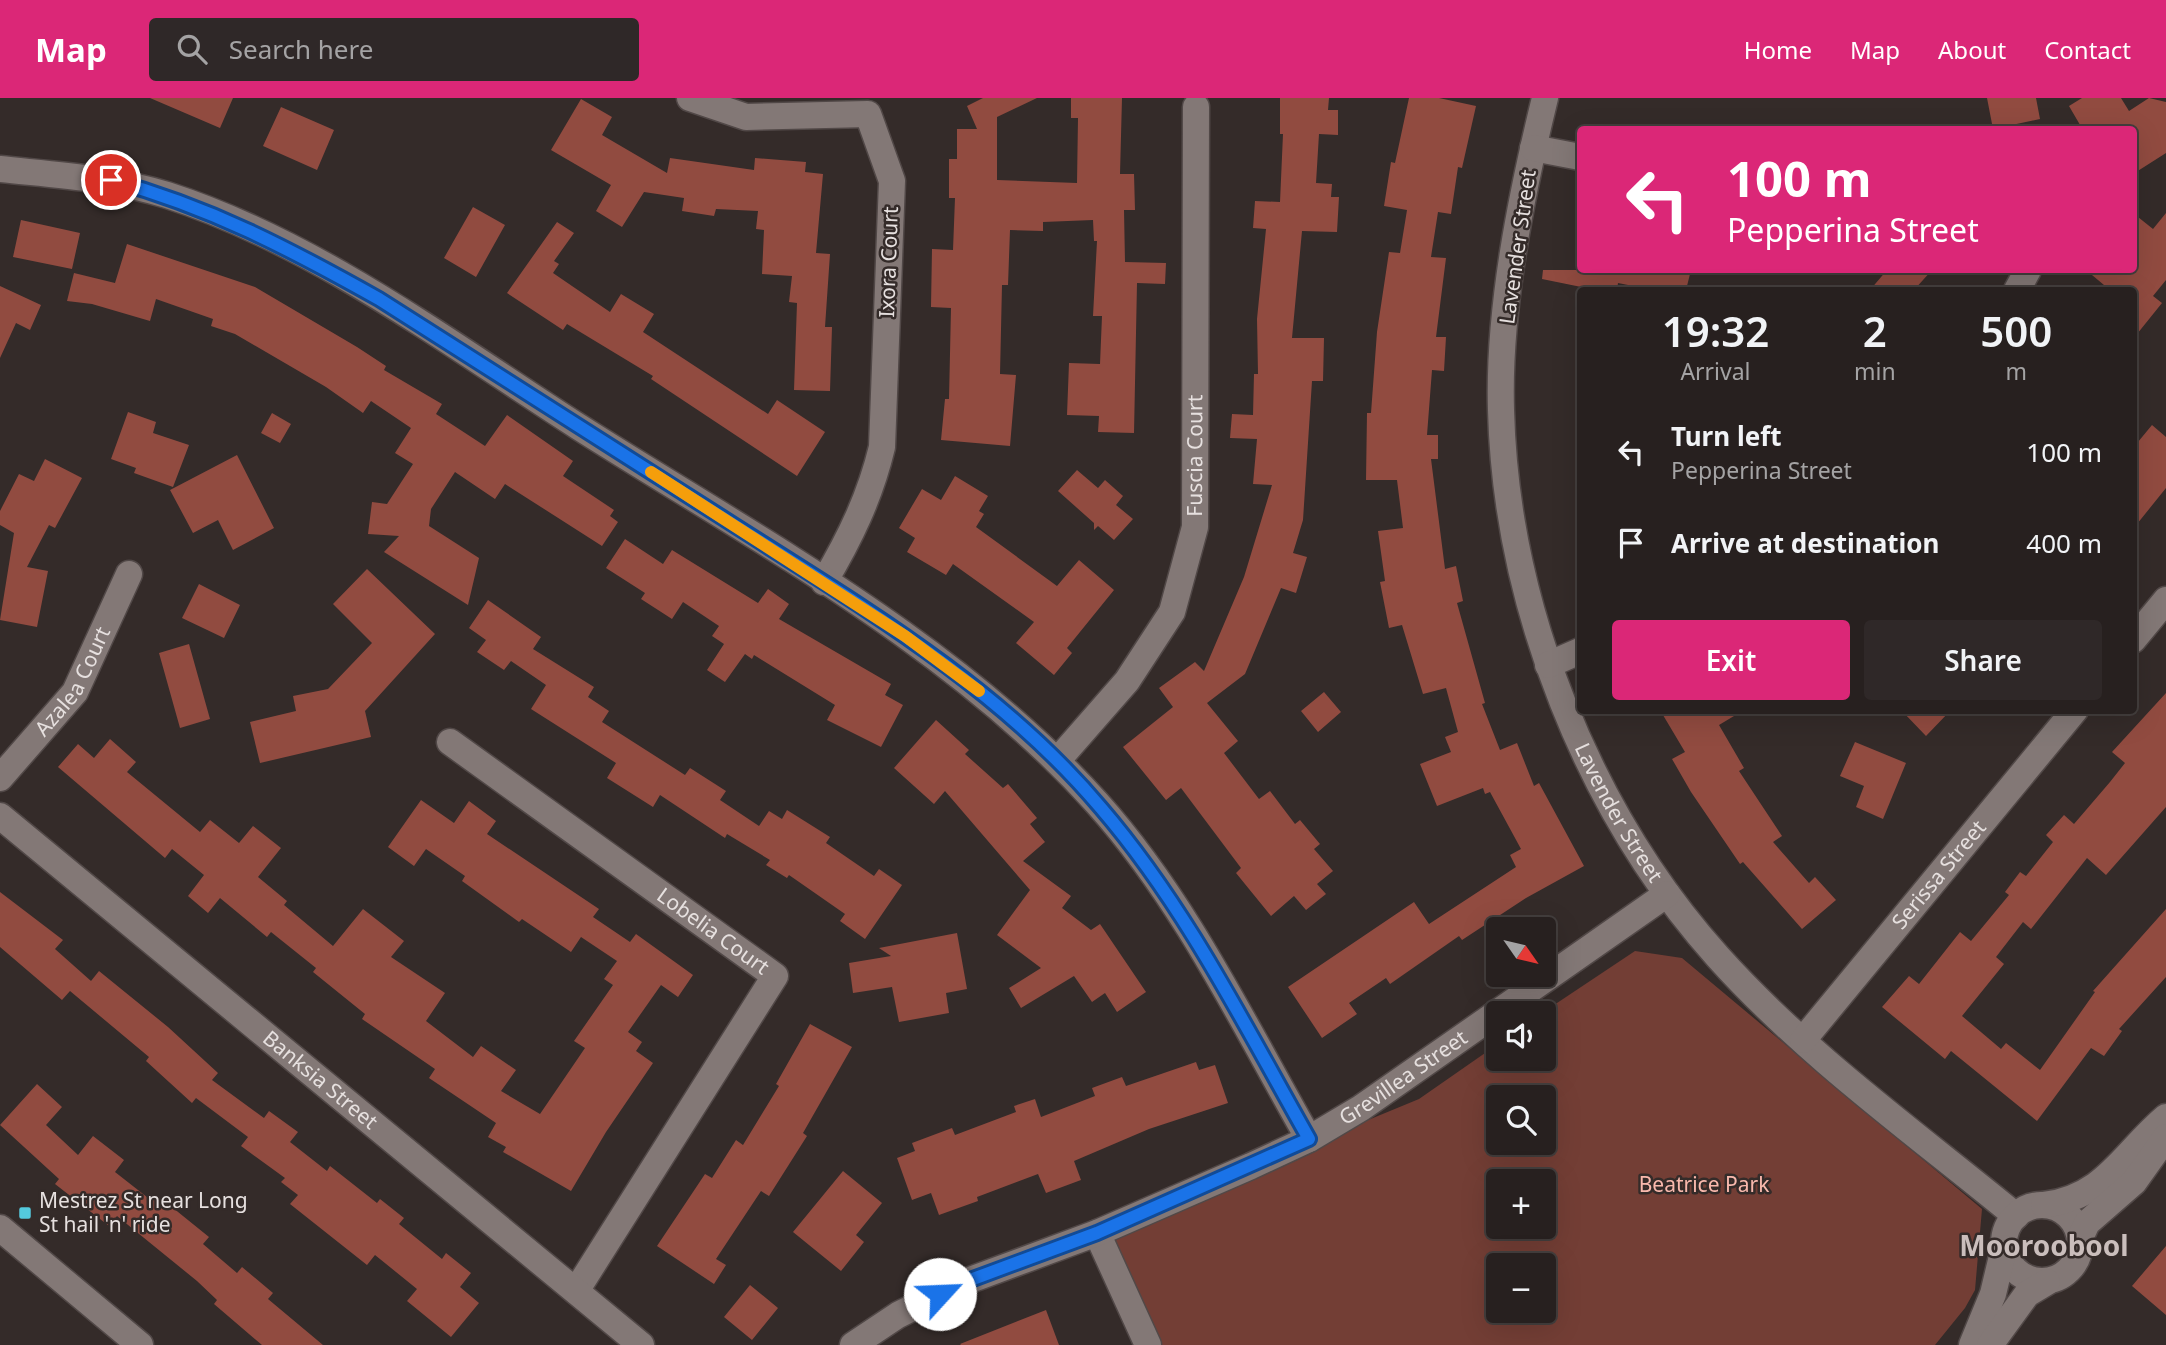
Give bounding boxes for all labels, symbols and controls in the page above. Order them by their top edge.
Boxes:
search box [149,18,639,81]
text: Map [35,27,107,72]
icon: search [173,30,211,68]
text: Search here [229,31,373,67]
text: Home [1744,33,1812,66]
text: Map [1850,33,1900,66]
text: About [1938,33,2006,66]
text: Contact [2044,33,2131,66]
text: 100 m [1727,145,1872,211]
pin [81,150,141,210]
icon: left [1612,154,1703,245]
icon: arrive [92,161,130,199]
street label: Lavender Street [1492,167,1542,326]
street label: Ixora Court [872,205,904,318]
text: Pepperina Street [1727,208,1979,251]
text: 19:32 [1662,302,1769,359]
text: 2 [1863,302,1887,359]
text: 500 [1980,302,2052,359]
text: Arrival [1680,355,1751,387]
text: min [1854,355,1896,387]
text: m [2006,355,2027,387]
street label: Fuscia Court [1180,394,1208,517]
text: Turn left [1671,418,1782,454]
icon: left [1612,433,1650,471]
text: 100 m [2026,434,2102,470]
text: Pepperina Street [1671,454,1852,486]
icon: arrive [1612,524,1650,562]
text: Arrive at destination [1671,525,1940,561]
text: 400 m [2026,525,2102,561]
button: Exit [1612,620,1850,700]
button: Share [1864,620,2102,700]
street label: Azalea Court [28,621,116,742]
street label: Lavender Street [1569,738,1670,888]
street label: Serissa Street [1885,813,1992,935]
street label: Lobelia Court [652,881,776,981]
north arrow [1486,917,1556,987]
map controls [1486,917,1556,1323]
button: sound [1486,1001,1556,1071]
street label: Grevillea Street [1334,1023,1473,1131]
street label: Banksia Street [257,1024,384,1135]
button: search [1486,1085,1556,1155]
button: + [1486,1169,1556,1239]
park label: Beatrice Park [1639,1170,1770,1198]
place label: Mestrez St near Long St hail 'n' ride [39,1186,248,1238]
marker: Mestrez St near Long St hail 'n' ride [17,1205,33,1221]
district label: Mooroobool [1959,1226,2129,1264]
button: − [1486,1253,1556,1323]
position arrow [903,1257,977,1331]

